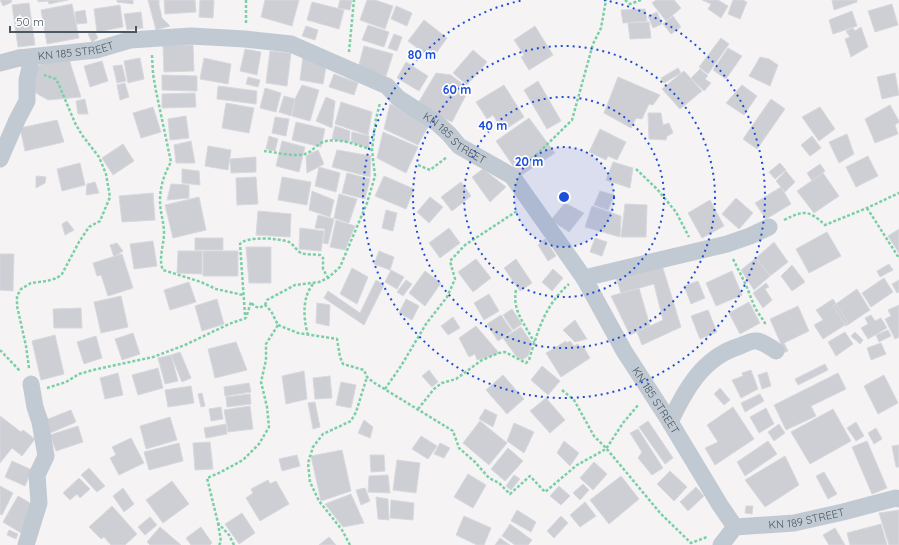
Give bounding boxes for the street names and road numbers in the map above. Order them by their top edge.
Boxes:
street label: KN 185 STREET [37,38,116,63]
street label: KN 185 STREET [421,109,489,167]
street label: KN 185 STREET [629,364,683,437]
street label: KN 189 STREET [768,505,846,532]

